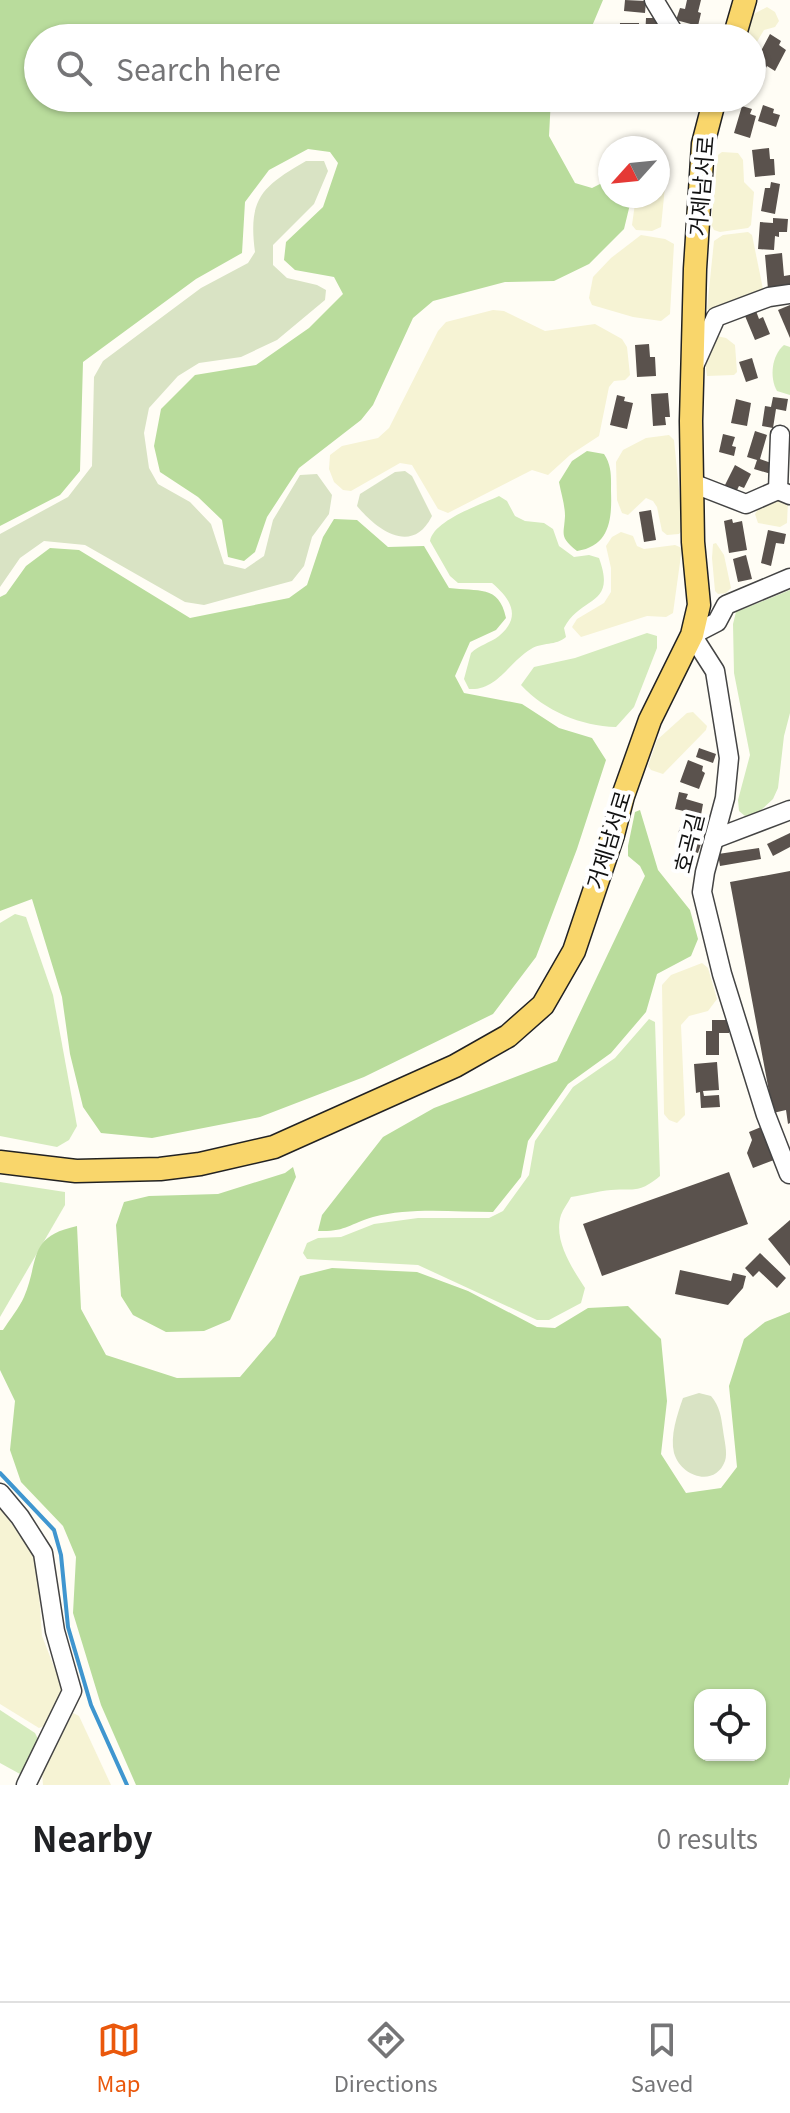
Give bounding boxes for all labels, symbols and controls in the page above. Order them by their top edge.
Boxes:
search box [24,24,766,112]
icon: search [52,46,96,90]
text: Search here [116,46,281,90]
street label: 거제남서로 [680,134,720,238]
north arrow [598,136,670,208]
street label: 거제남서로 [577,786,637,892]
street label: 호곡길 [664,809,710,876]
map controls [694,1689,766,1761]
button: locate [694,1689,766,1761]
text: Nearby [32,1813,152,1862]
text: 0 results [657,1819,758,1856]
tab: Map [97,2018,141,2098]
tab: Directions [334,2018,438,2098]
tab: Saved [631,2018,693,2098]

